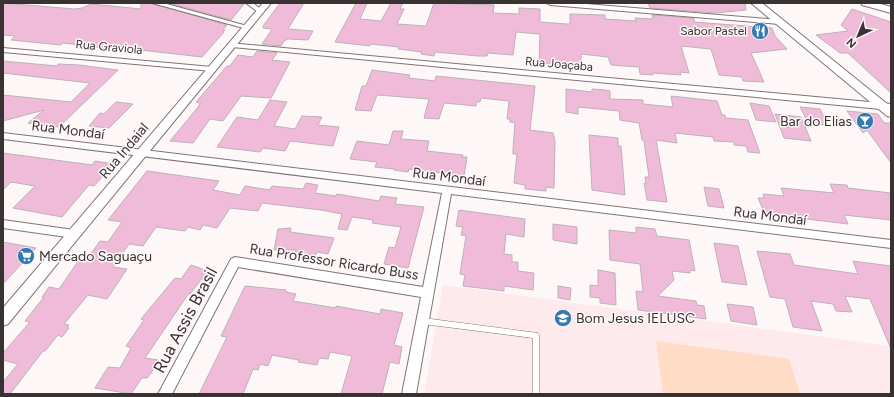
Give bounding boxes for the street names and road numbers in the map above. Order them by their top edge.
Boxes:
street label: Rua Graviola [75,37,143,57]
street label: Rua Joaçaba [524,54,594,74]
street label: Rua Mondaí [30,117,106,143]
street label: Rua Indaial [96,120,152,182]
street label: Rua Mondaí [411,164,487,190]
street label: Rua Mondaí [732,203,808,229]
street label: Rua Professor Ricardo Buss [248,240,420,284]
street label: Rua Assis Brasil [149,264,221,376]

